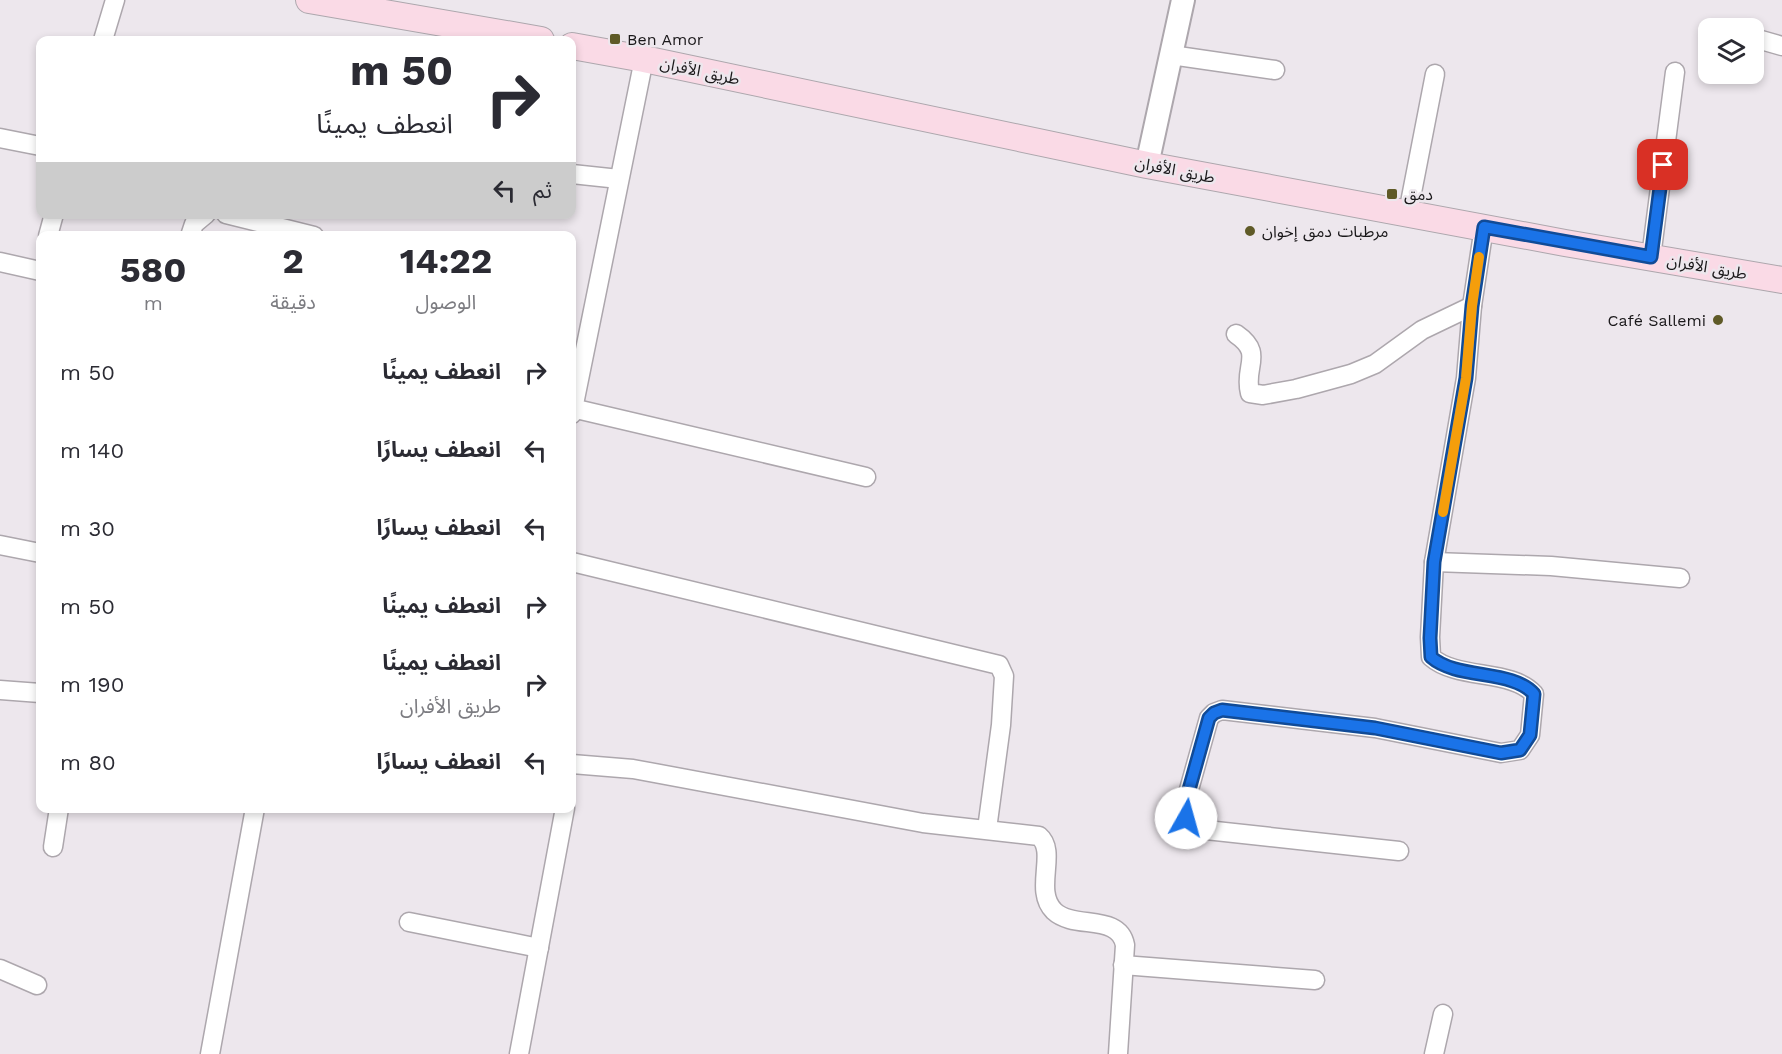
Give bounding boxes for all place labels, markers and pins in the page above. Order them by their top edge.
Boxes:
place label: Ben Amor [627,30,704,49]
marker: Ben Amor [608,32,622,46]
pin [1637,139,1688,190]
place label: دمق [1404,185,1433,205]
marker: دمق [1385,187,1399,201]
place label: مرطبات دمق إخوان [1262,222,1389,242]
marker: مرطبات دمق إخوان [1243,224,1257,238]
place label: Café Sallemi [1608,311,1706,330]
marker: Café Sallemi [1711,313,1725,327]

